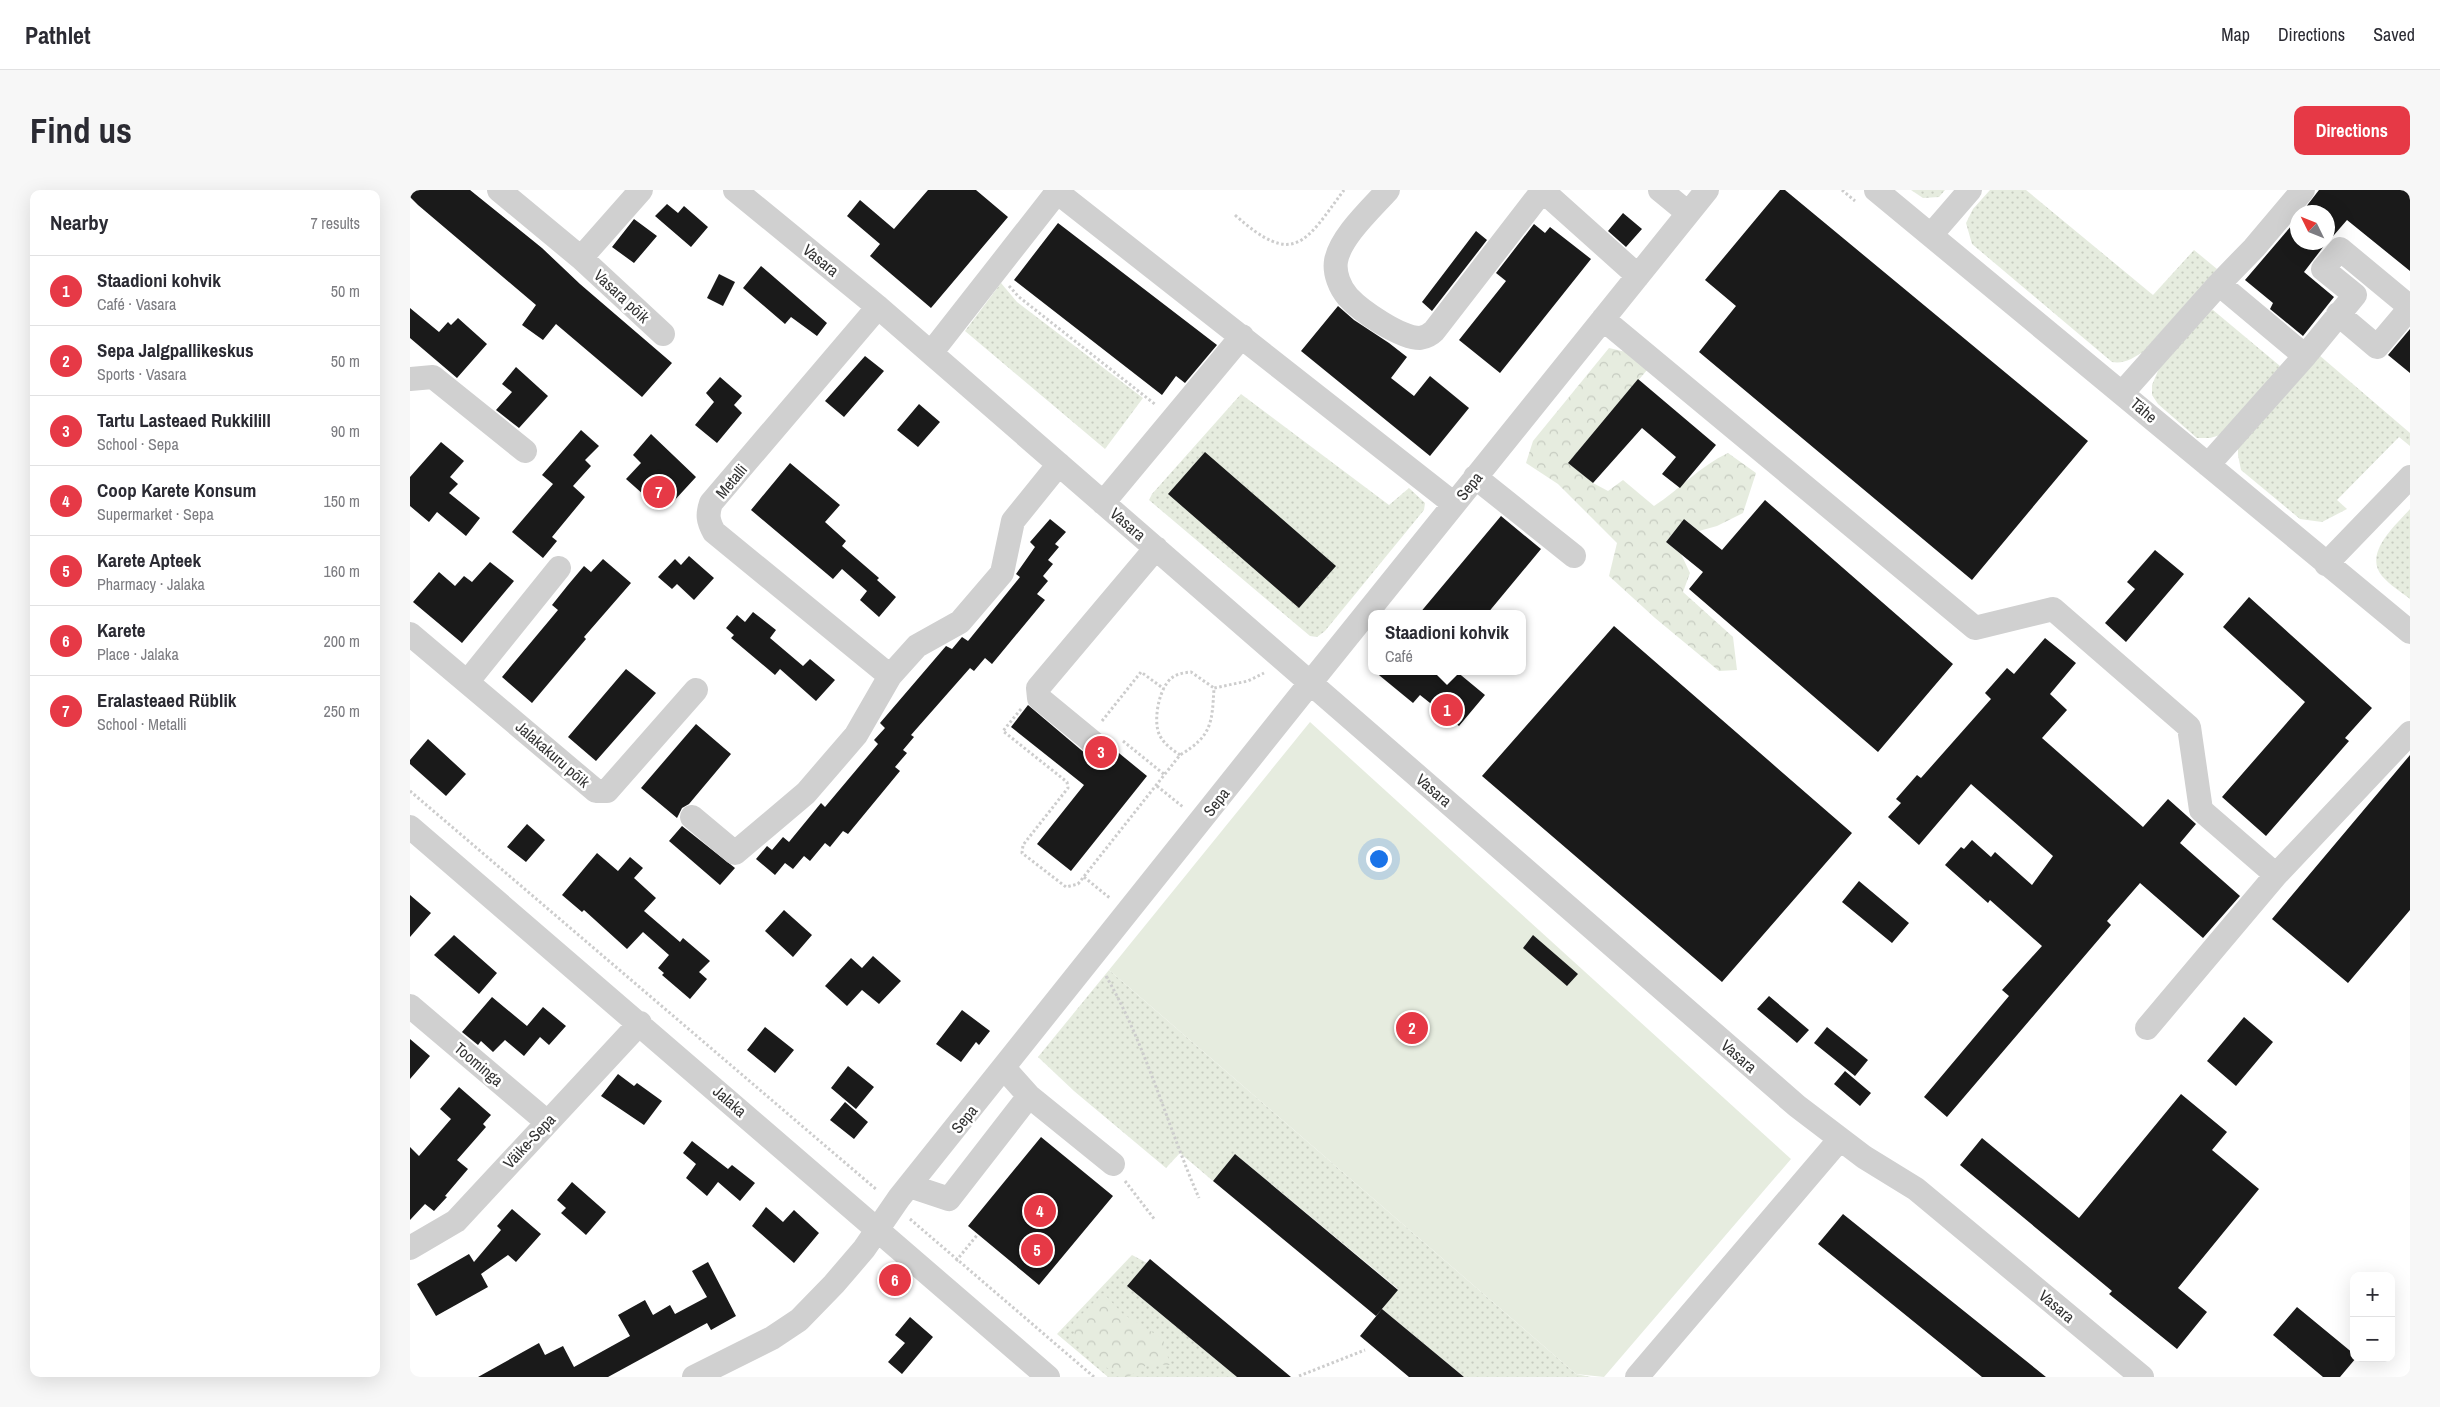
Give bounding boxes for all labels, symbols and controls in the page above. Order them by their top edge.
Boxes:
text: Pathlet [25,19,91,51]
text: Map [2221,22,2250,47]
text: Directions [2278,22,2345,47]
text: Saved [2373,22,2415,47]
button: Directions [2294,106,2410,155]
text: Find us [30,107,132,154]
north arrow [2290,205,2335,250]
text: Nearby [50,208,108,237]
text: 7 results [310,212,360,234]
street label: Vasara [798,239,844,282]
street label: Vasara põik [589,264,655,328]
text: Staadioni kohvik [97,267,221,293]
text: 1 [62,280,70,302]
text: 50 m [331,280,360,302]
text: Café · Vasara [97,293,176,315]
text: Sepa Jalgpallikeskus [97,337,254,363]
text: 2 [62,350,70,372]
text: 50 m [331,350,360,372]
text: Sports · Vasara [97,363,186,385]
street label: Tähe [2126,392,2162,428]
text: Tartu Lasteaed Rukkilill [97,407,271,433]
text: 3 [62,420,70,442]
text: 90 m [331,420,360,442]
text: School · Sepa [97,433,179,455]
street label: Metalli [710,459,752,503]
street label: Sepa [1451,467,1488,505]
pin: 7 [643,473,675,511]
text: Coop Karete Konsum [97,477,256,503]
text: 4 [62,490,70,512]
text: 150 m [324,490,360,512]
street label: Vasara [1105,502,1151,546]
text: Supermarket · Sepa [97,503,214,525]
text: Karete Apteek [97,547,201,573]
text: 5 [62,560,70,582]
text: 160 m [324,560,360,582]
text: Pharmacy · Jalaka [97,573,205,595]
popup [1368,610,1526,675]
text: Karete [97,617,146,643]
text: Staadioni kohvik [1385,619,1509,645]
text: 6 [62,630,70,652]
text: 200 m [324,630,360,652]
text: Place · Jalaka [97,643,179,665]
text: Café [1385,645,1413,667]
text: Eralasteaed Rüblik [97,687,236,713]
pin: 1 [1431,691,1463,729]
text: 7 [62,700,70,722]
text: 250 m [324,700,360,722]
text: School · Metalli [97,713,187,735]
street label: Jalakakuru põik [511,716,595,793]
pin: 3 [1085,733,1117,771]
street label: Vasara [1411,768,1457,812]
street label: Sepa [1198,783,1235,821]
your location [1366,846,1392,872]
pin: 2 [1396,1009,1428,1047]
street label: Vasara [1716,1034,1762,1078]
street label: Toominga [450,1037,509,1091]
street label: Jalaka [708,1080,752,1122]
street label: Sepa [946,1100,983,1138]
street label: Väike-Sepa [498,1108,561,1173]
pin: 4 [1024,1192,1056,1230]
pin: 5 [1021,1231,1053,1269]
pin: 6 [879,1261,911,1299]
map controls [2350,1272,2395,1362]
button: + [2350,1272,2395,1317]
street label: Vasara [2034,1285,2080,1328]
button: − [2350,1317,2395,1362]

